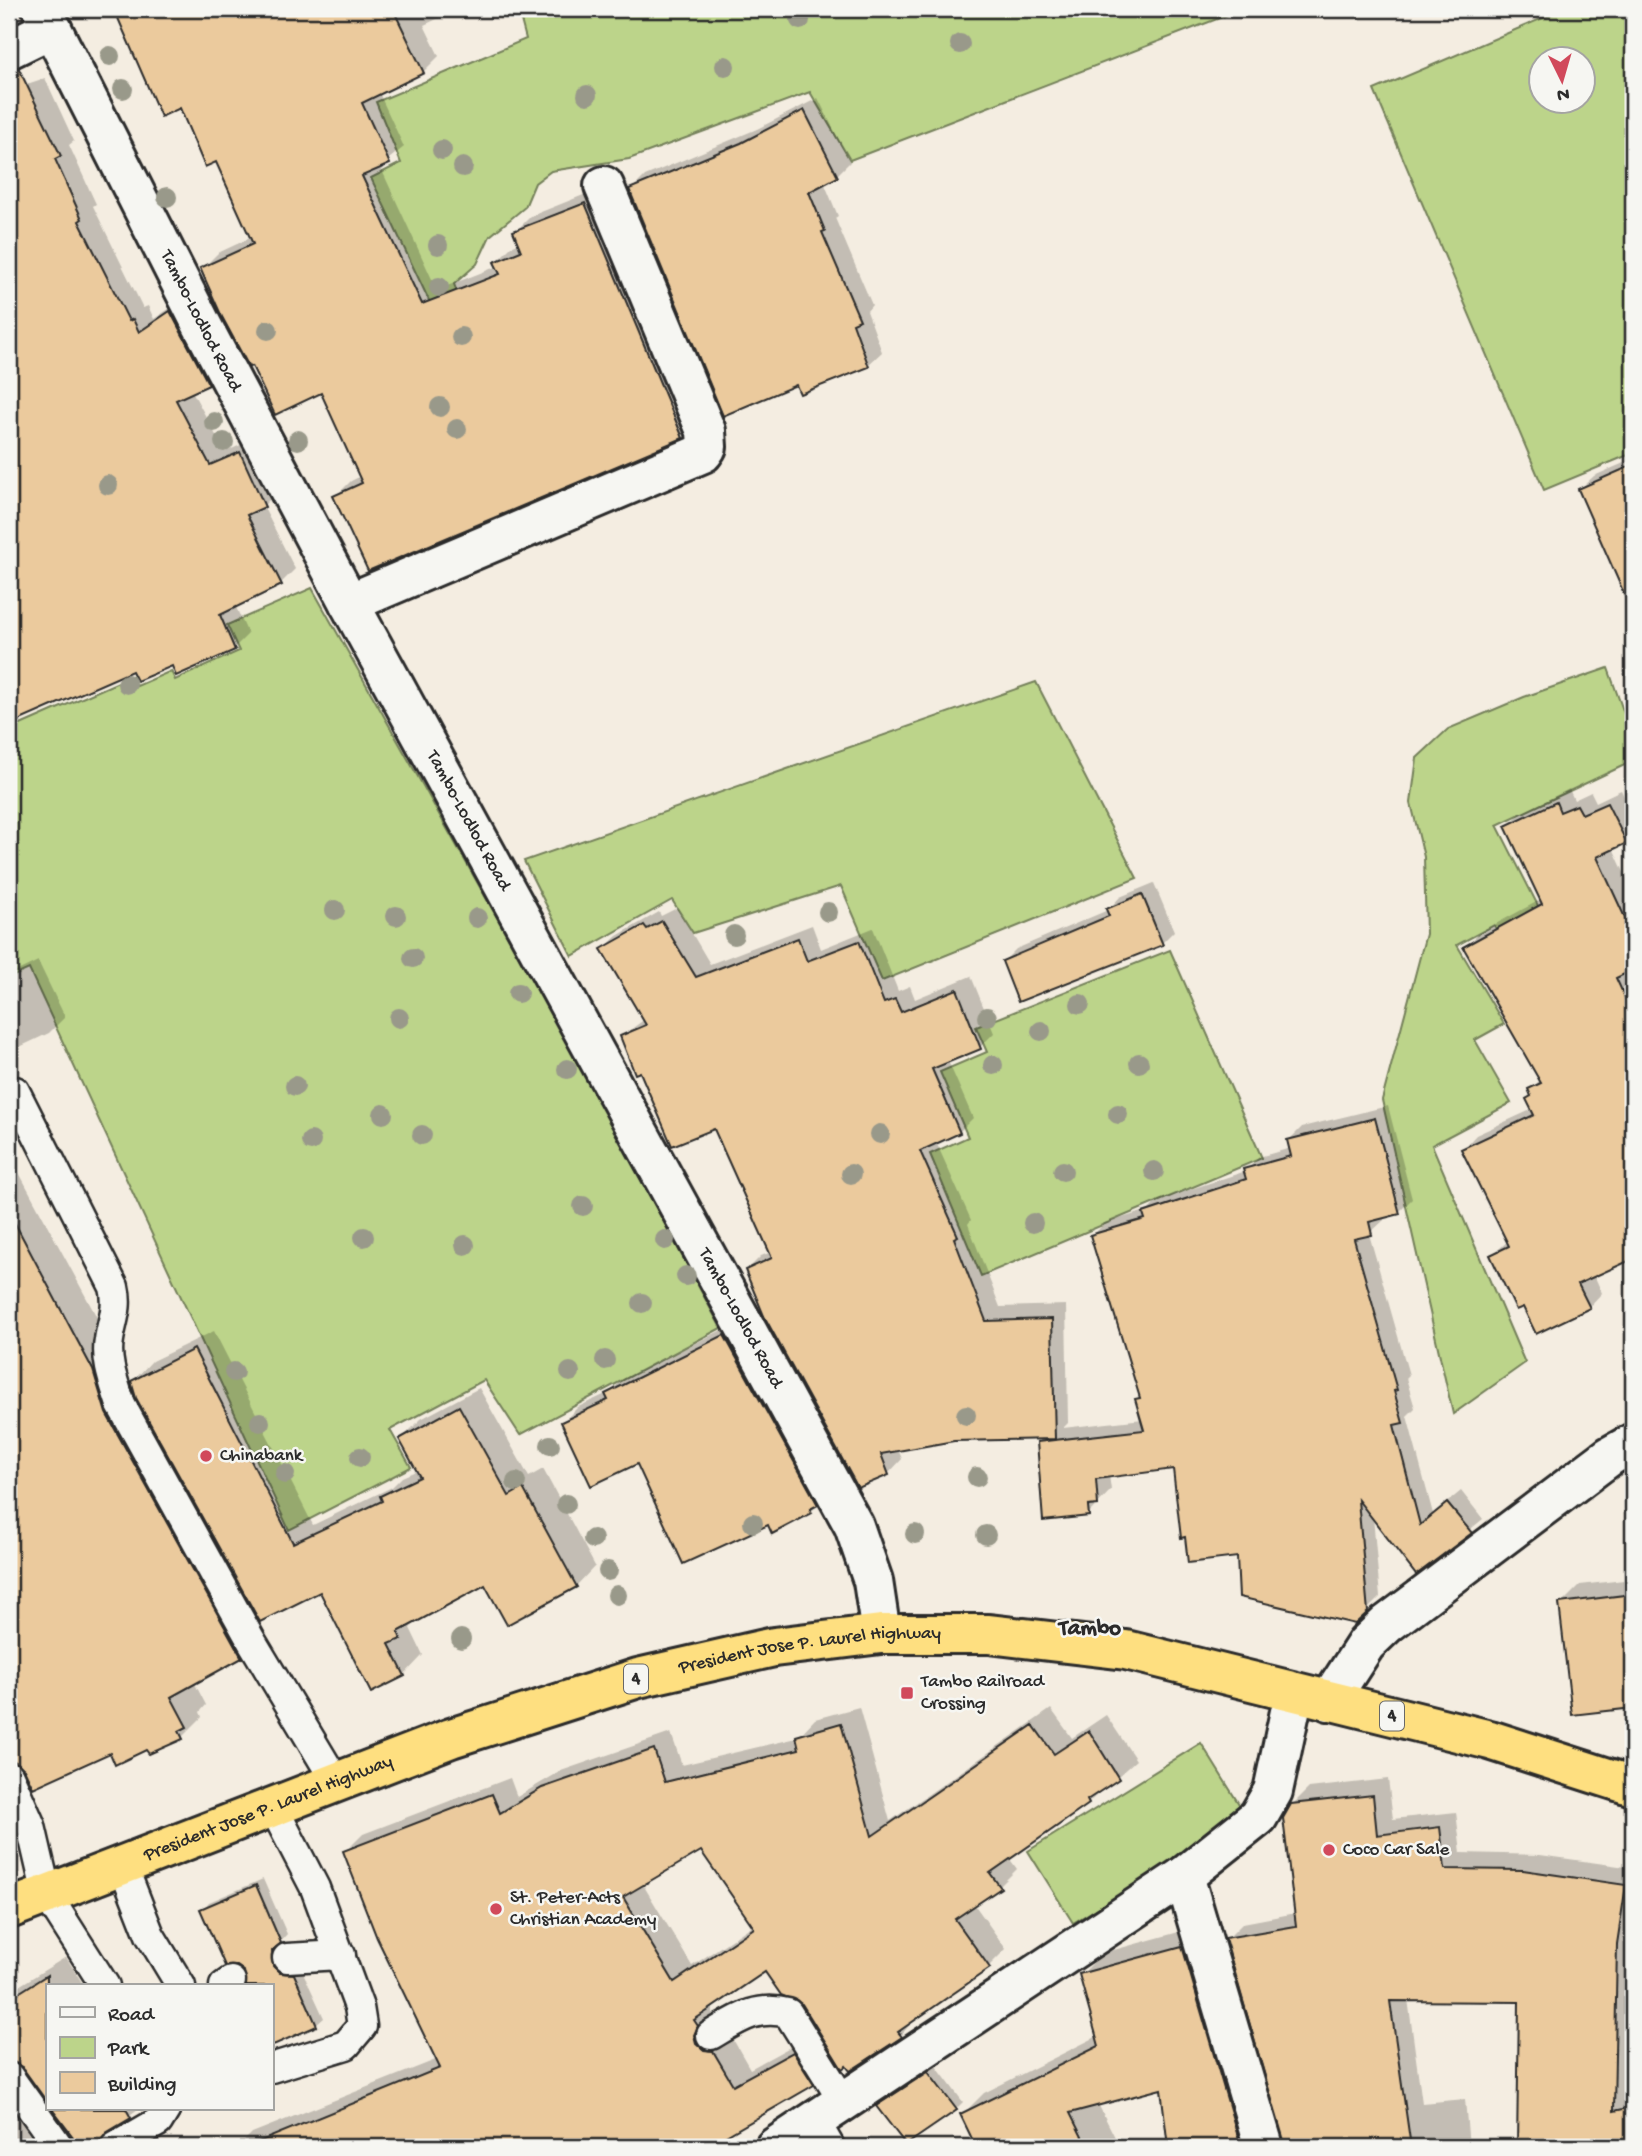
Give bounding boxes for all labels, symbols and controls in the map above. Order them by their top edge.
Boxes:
north arrow [1526,46,1596,116]
text: N [1556,81,1570,105]
street label: Tambo-Lodlod Road [154,245,248,397]
street label: Tambo-Lodlod Road [420,746,517,897]
street label: Tambo-Lodlod Road [692,1243,789,1394]
place label: Chinabank [220,1445,304,1468]
marker: Chinabank [198,1448,214,1464]
district label: Tambo [1057,1616,1121,1643]
street label: President Jose P. Laurel Highway [676,1623,942,1680]
road number: 4 [624,1664,648,1694]
place label: Tambo Railroad Crossing [920,1671,1046,1716]
marker: Tambo Railroad Crossing [899,1685,915,1701]
road number: 4 [1380,1702,1404,1730]
street label: President Jose P. Laurel Highway [140,1750,397,1868]
place label: Coco Car Sale [1343,1839,1450,1862]
marker: Coco Car Sale [1321,1842,1337,1858]
place label: St. Peter-Acts Christian Academy [510,1887,657,1932]
marker: St. Peter-Acts Christian Academy [488,1901,504,1917]
legend [46,1984,273,2110]
text: Road [108,2004,156,2029]
text: Park [107,2038,151,2063]
text: Building [107,2074,177,2099]

